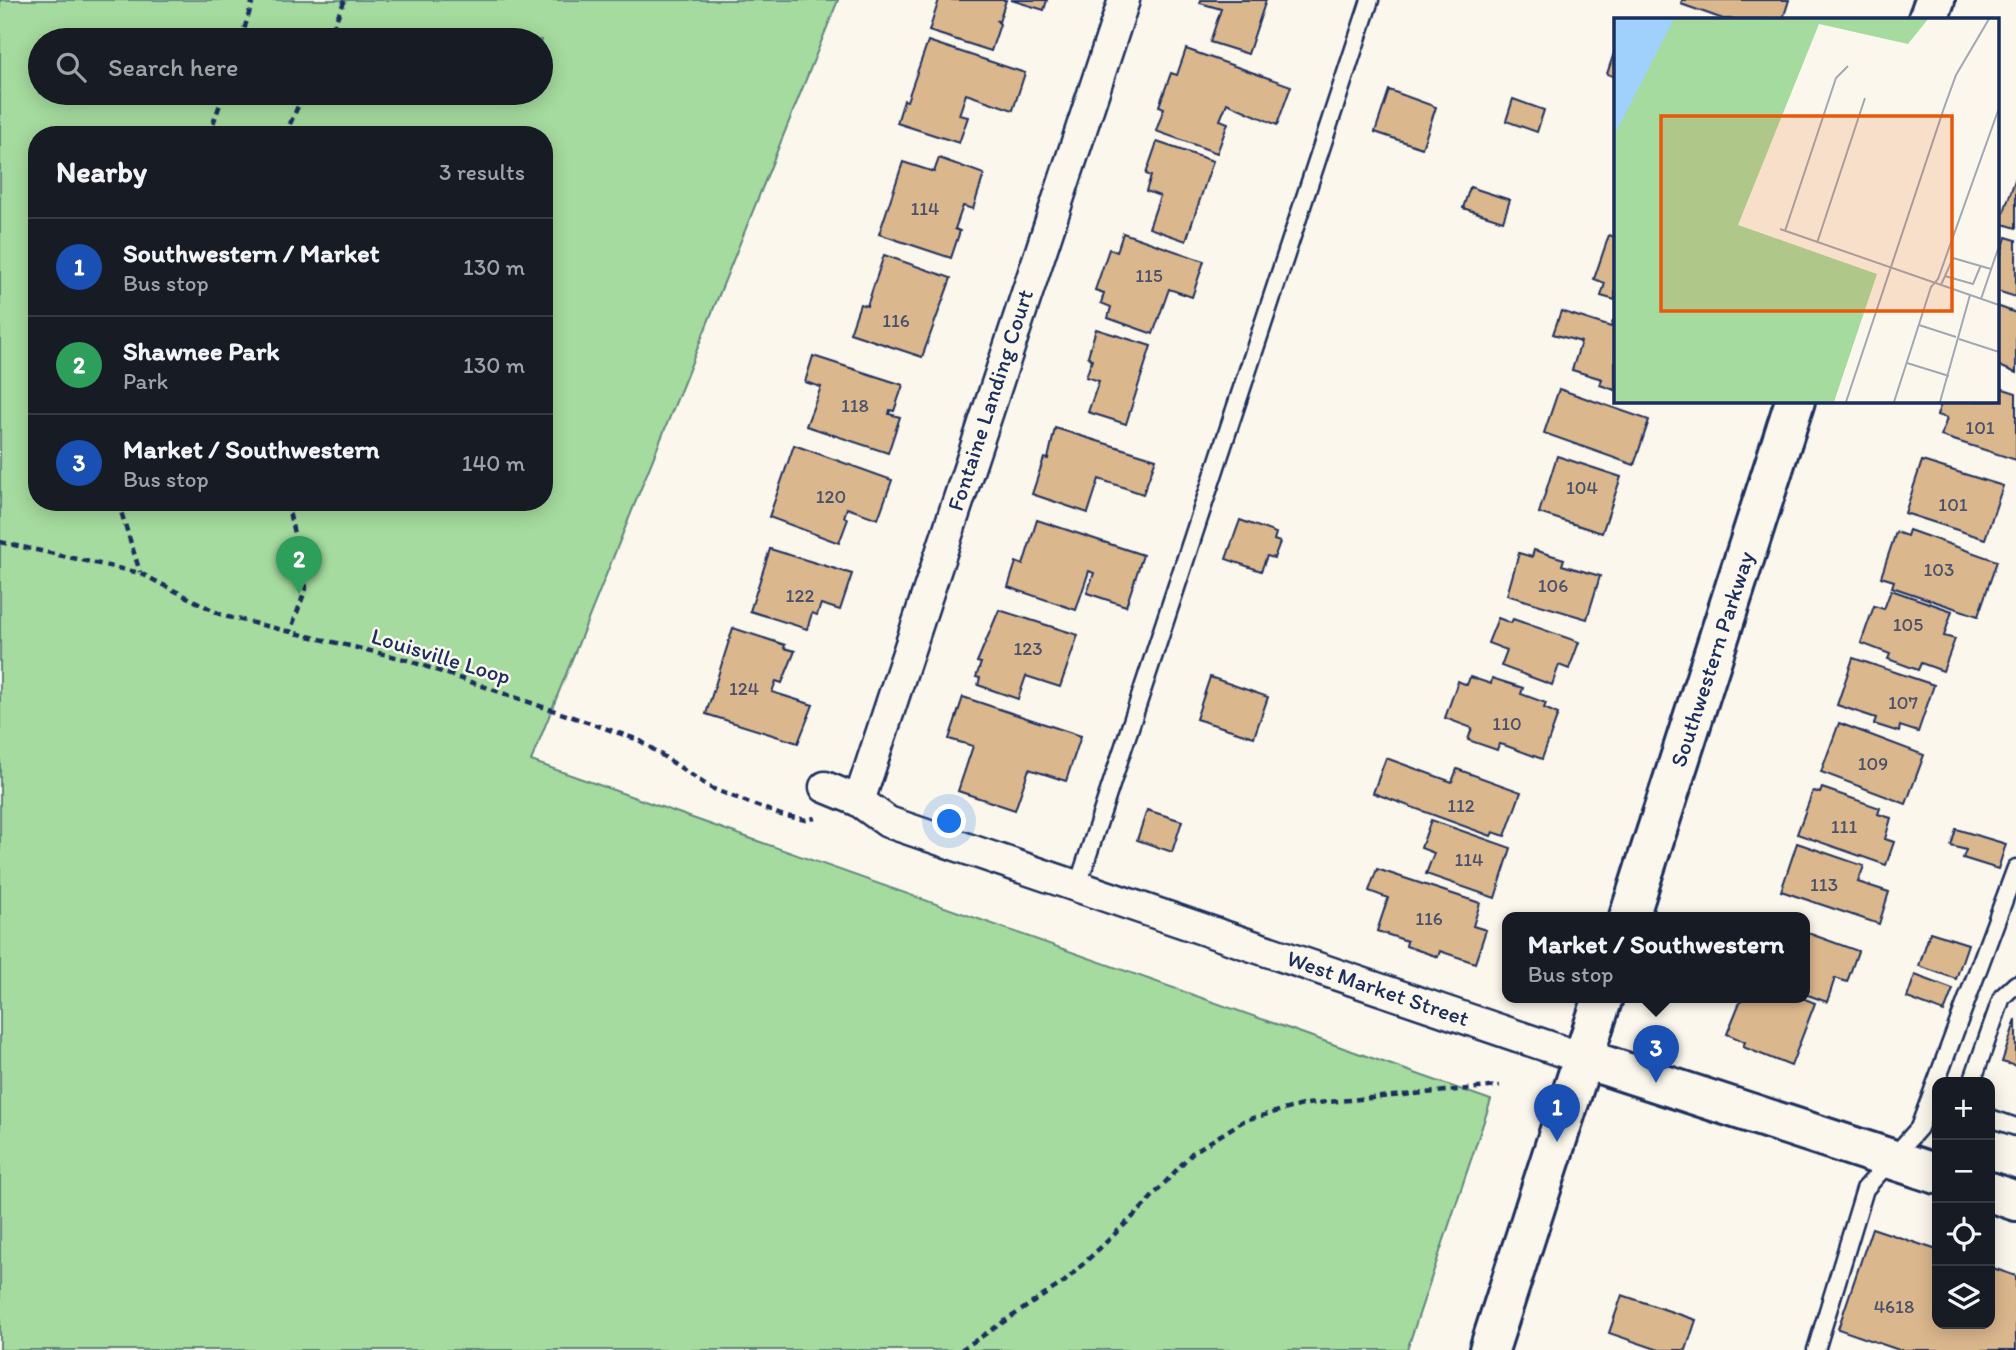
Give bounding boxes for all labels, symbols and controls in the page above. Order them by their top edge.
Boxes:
inset map [1614,18,1998,402]
search box [28,28,553,105]
icon: search [52,48,90,86]
text: Search here [108,51,238,83]
text: Nearby [56,153,147,190]
text: 3 results [439,158,525,186]
house number: 114 [910,197,940,220]
text: Southwestern / Market [123,237,379,269]
text: 1 [74,253,84,281]
text: 130 m [463,253,525,281]
house number: 115 [1135,264,1163,287]
text: Bus stop [123,269,209,297]
street label: Fontaine Landing Court [941,285,1039,514]
house number: 116 [882,309,910,332]
text: Shawnee Park [123,335,279,367]
text: 2 [73,351,85,379]
text: 130 m [463,351,525,379]
text: Park [123,367,168,395]
house number: 118 [841,394,869,417]
house number: 101 [1965,416,1995,439]
text: Market / Southwestern [123,433,379,465]
text: 3 [73,449,85,477]
text: 140 m [462,449,525,477]
text: Bus stop [123,465,209,493]
house number: 104 [1566,476,1598,499]
house number: 120 [816,485,846,508]
house number: 101 [1938,493,1968,516]
pin: 2 [276,536,322,594]
street label: Southwestern Parkway [1664,548,1760,770]
house number: 103 [1924,558,1954,581]
house number: 106 [1538,574,1568,597]
house number: 122 [786,584,814,607]
house number: 105 [1893,613,1923,636]
street label: Louisville Loop [368,622,514,690]
house number: 123 [1013,637,1043,660]
house number: 124 [729,677,759,700]
house number: 107 [1888,691,1918,714]
house number: 110 [1492,712,1522,735]
house number: 109 [1858,752,1888,775]
house number: 112 [1447,794,1475,817]
your location [932,804,966,838]
house number: 111 [1831,815,1857,838]
house number: 114 [1454,848,1484,871]
house number: 113 [1810,873,1838,896]
house number: 116 [1415,907,1443,930]
popup [1502,912,1810,1003]
text: Market / Southwestern [1528,928,1784,960]
street label: West Market Street [1283,944,1473,1032]
text: Bus stop [1528,960,1614,988]
pin: 3 [1633,1025,1679,1083]
map controls [1932,1077,1995,1329]
button: + [1932,1077,1995,1140]
pin: 1 [1534,1084,1580,1142]
button: − [1932,1140,1995,1203]
button: locate [1932,1203,1995,1266]
button: layers [1932,1266,1995,1329]
house number: 4618 [1874,1295,1914,1318]

